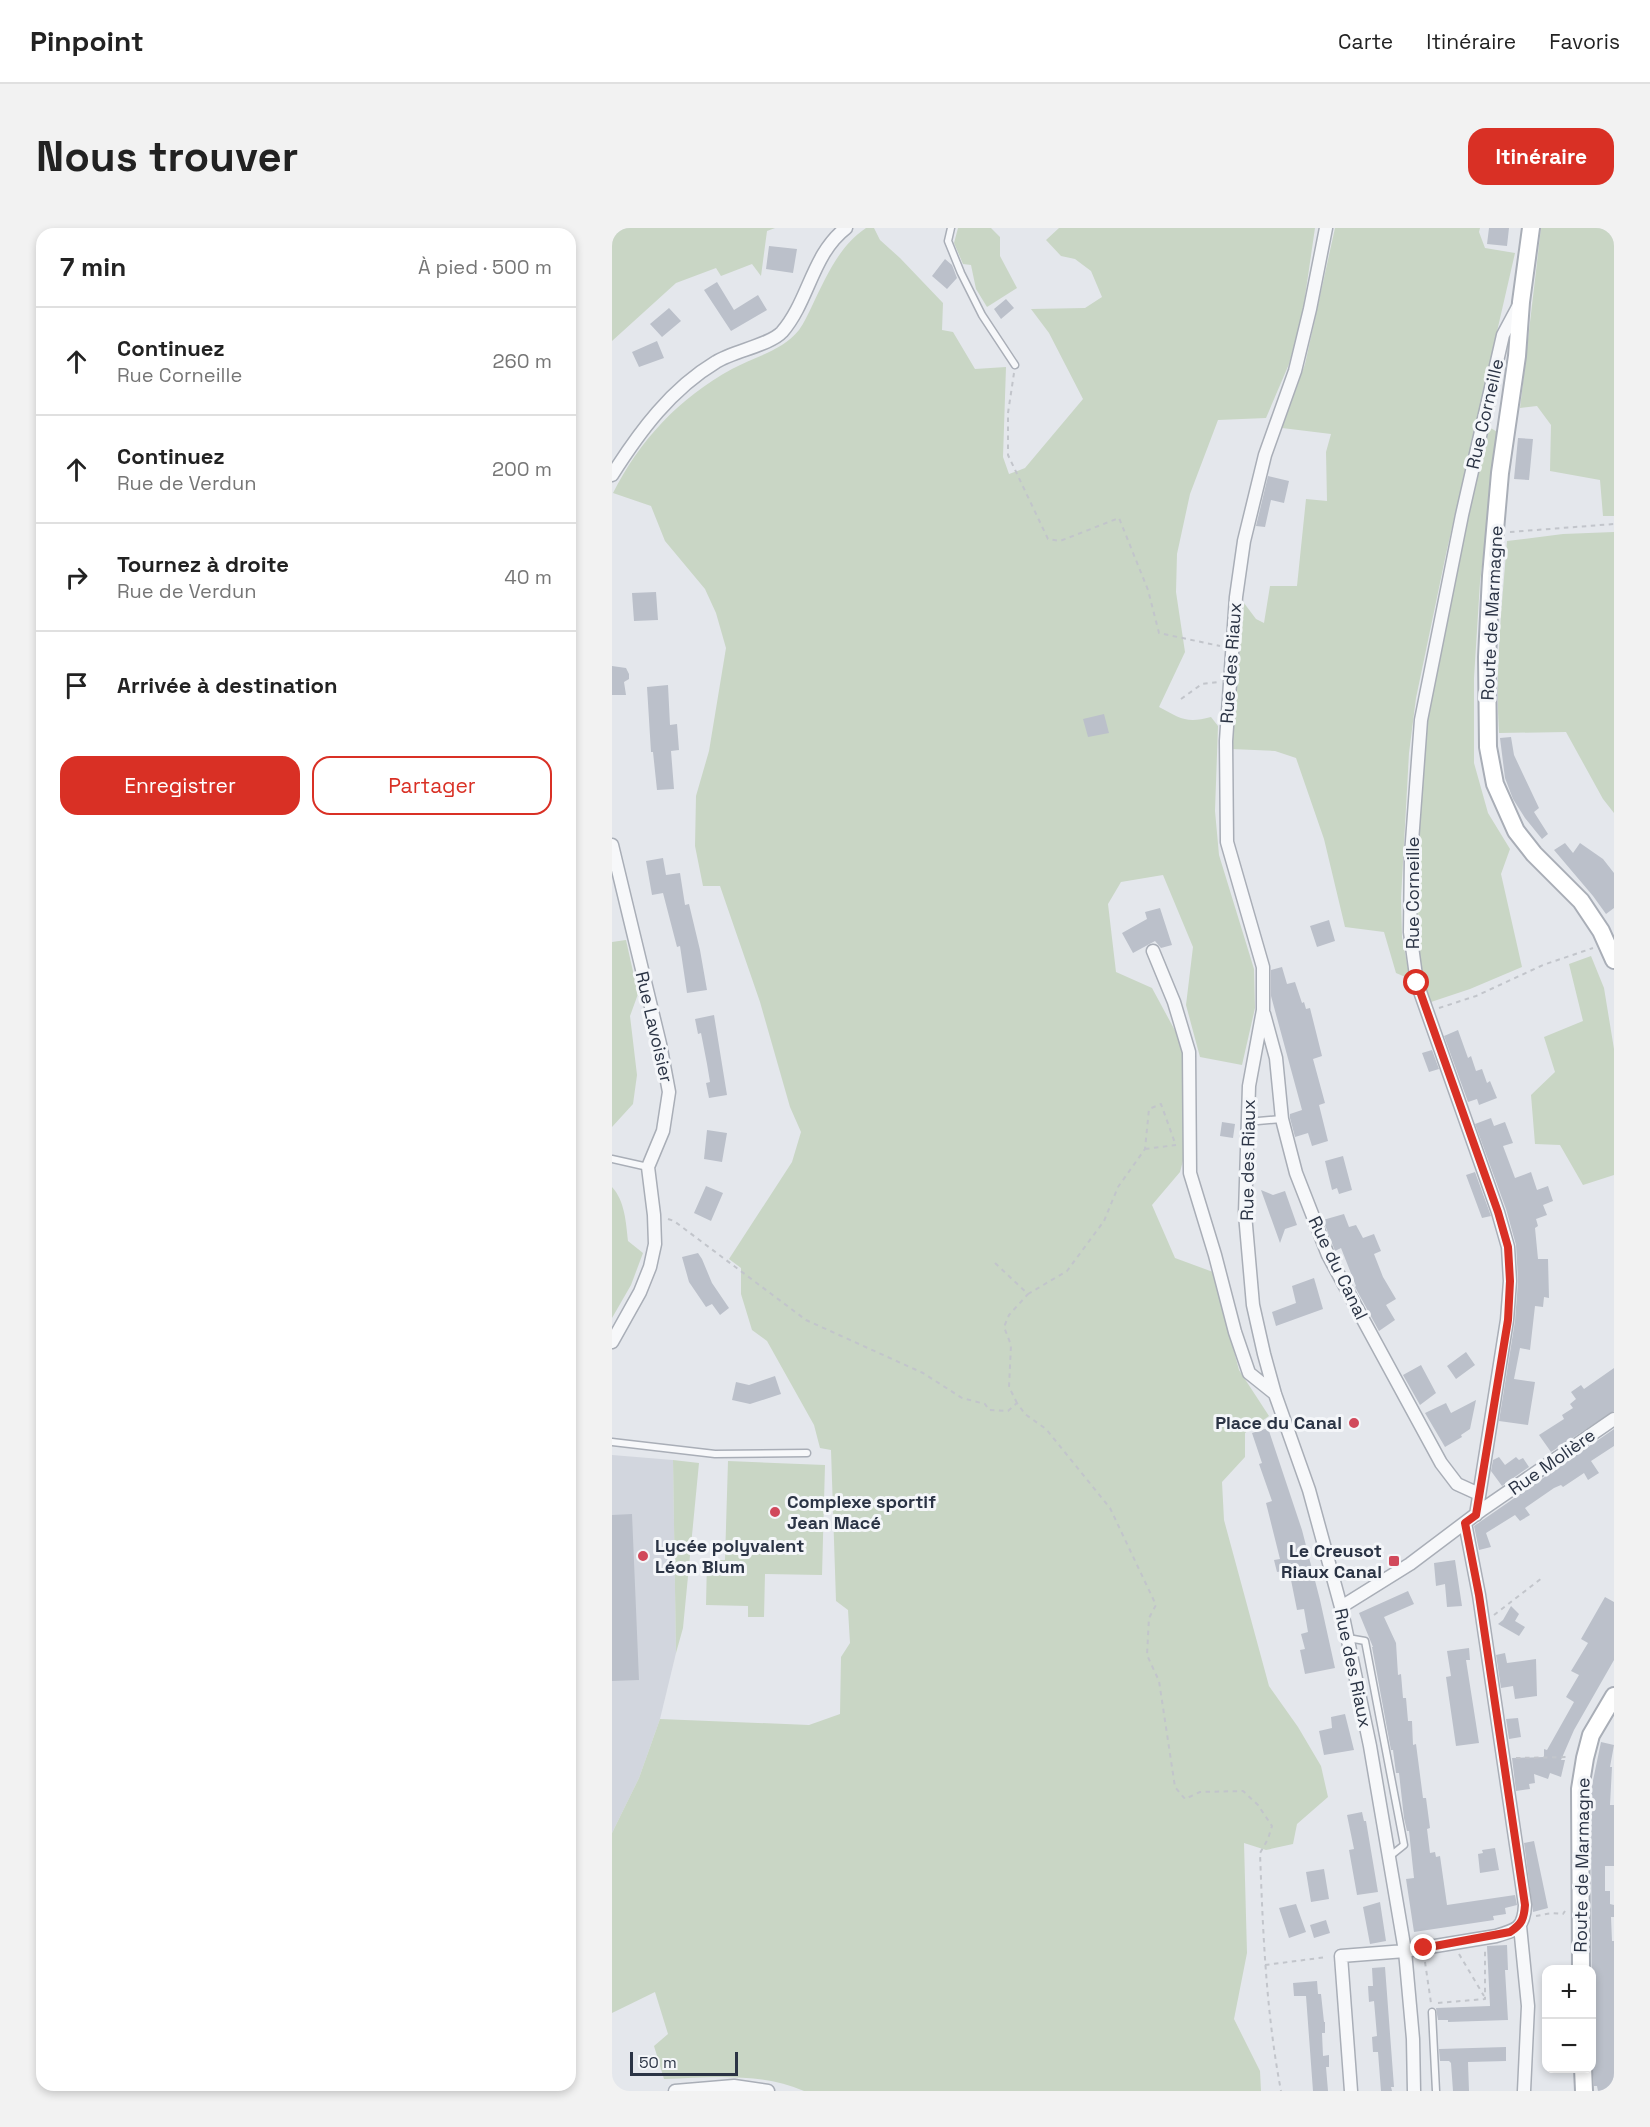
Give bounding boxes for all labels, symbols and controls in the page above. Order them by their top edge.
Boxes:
text: Pinpoint [30,23,144,59]
text: Carte [1338,28,1393,55]
text: Itinéraire [1426,28,1516,55]
text: Favoris [1549,28,1620,55]
button: Itinéraire [1468,128,1614,185]
text: Nous trouver [36,130,298,183]
text: 7 min [60,250,126,284]
text: À pied · 500 m [418,254,552,280]
text: Continuez [117,334,225,362]
icon: ahead [60,345,93,378]
text: 260 m [493,348,552,374]
street label: Rue Corneille [1461,356,1508,471]
text: Rue Corneille [117,362,242,388]
text: Continuez [117,442,225,470]
icon: ahead [60,453,93,486]
text: 200 m [492,456,552,482]
text: Rue de Verdun [117,470,256,496]
street label: Route de Marmagne [1475,525,1508,701]
text: Tournez à droite [117,550,289,578]
icon: right [60,561,93,594]
text: 40 m [504,564,552,590]
text: Rue de Verdun [117,578,256,604]
street label: Rue des Riaux [1215,602,1246,724]
icon: arrive [60,669,93,702]
text: Arrivée à destination [117,671,338,699]
button: Enregistrer [60,756,300,815]
button: Partager [312,756,552,815]
street label: Rue Corneille [1401,837,1424,949]
street label: Rue Lavoisier [631,969,679,1085]
route start [1403,969,1429,995]
street label: Rue des Riaux [1235,1099,1260,1221]
street label: Rue du Canal [1303,1212,1373,1323]
place label: Place du Canal [1215,1411,1342,1434]
marker: Place du Canal [1347,1416,1361,1430]
street label: Rue Molière [1504,1423,1600,1500]
place label: Complexe sportif Jean Macé [787,1490,936,1534]
marker: Complexe sportif Jean Macé [768,1505,782,1519]
place label: Lycée polyvalent Léon Blum [655,1534,804,1578]
place label: Le Creusot Riaux Canal [1281,1539,1382,1583]
marker: Lycée polyvalent Léon Blum [636,1549,650,1563]
marker: Le Creusot Riaux Canal [1387,1554,1401,1568]
street label: Rue des Riaux [1330,1606,1377,1730]
street label: Route de Marmagne [1568,1777,1595,1953]
route end [1410,1934,1436,1960]
map controls [1542,1965,1596,2073]
button: + [1542,1965,1596,2019]
button: − [1542,2019,1596,2073]
scale bar [630,2049,738,2076]
text: 50 m [639,2052,677,2073]

